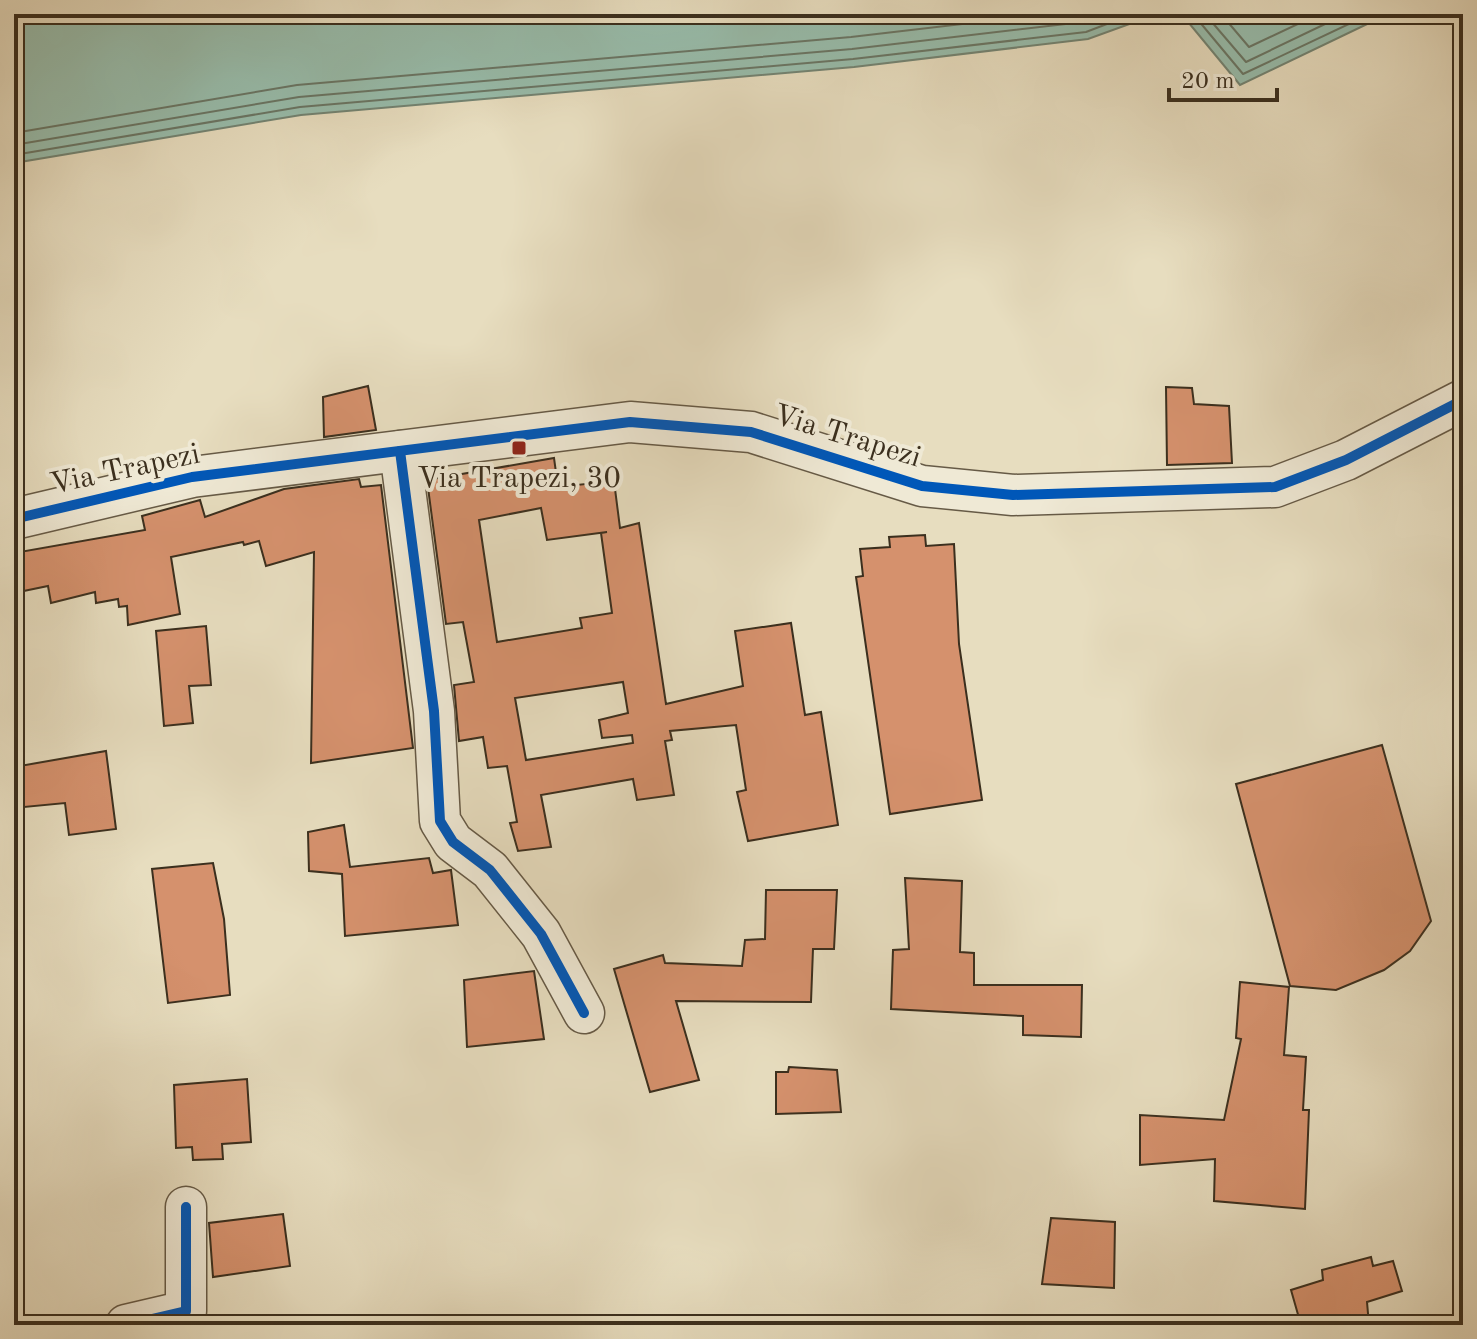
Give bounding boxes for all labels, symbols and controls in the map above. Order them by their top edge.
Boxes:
scale bar [1169,52,1277,102]
text: 20 m [1181,70,1235,94]
street label: Via Trapezi [770,400,924,474]
street label: Via Trapezi [47,439,203,501]
marker: Via Trapezi, 30 [510,439,528,457]
place label: Via Trapezi, 30 [417,464,621,494]

